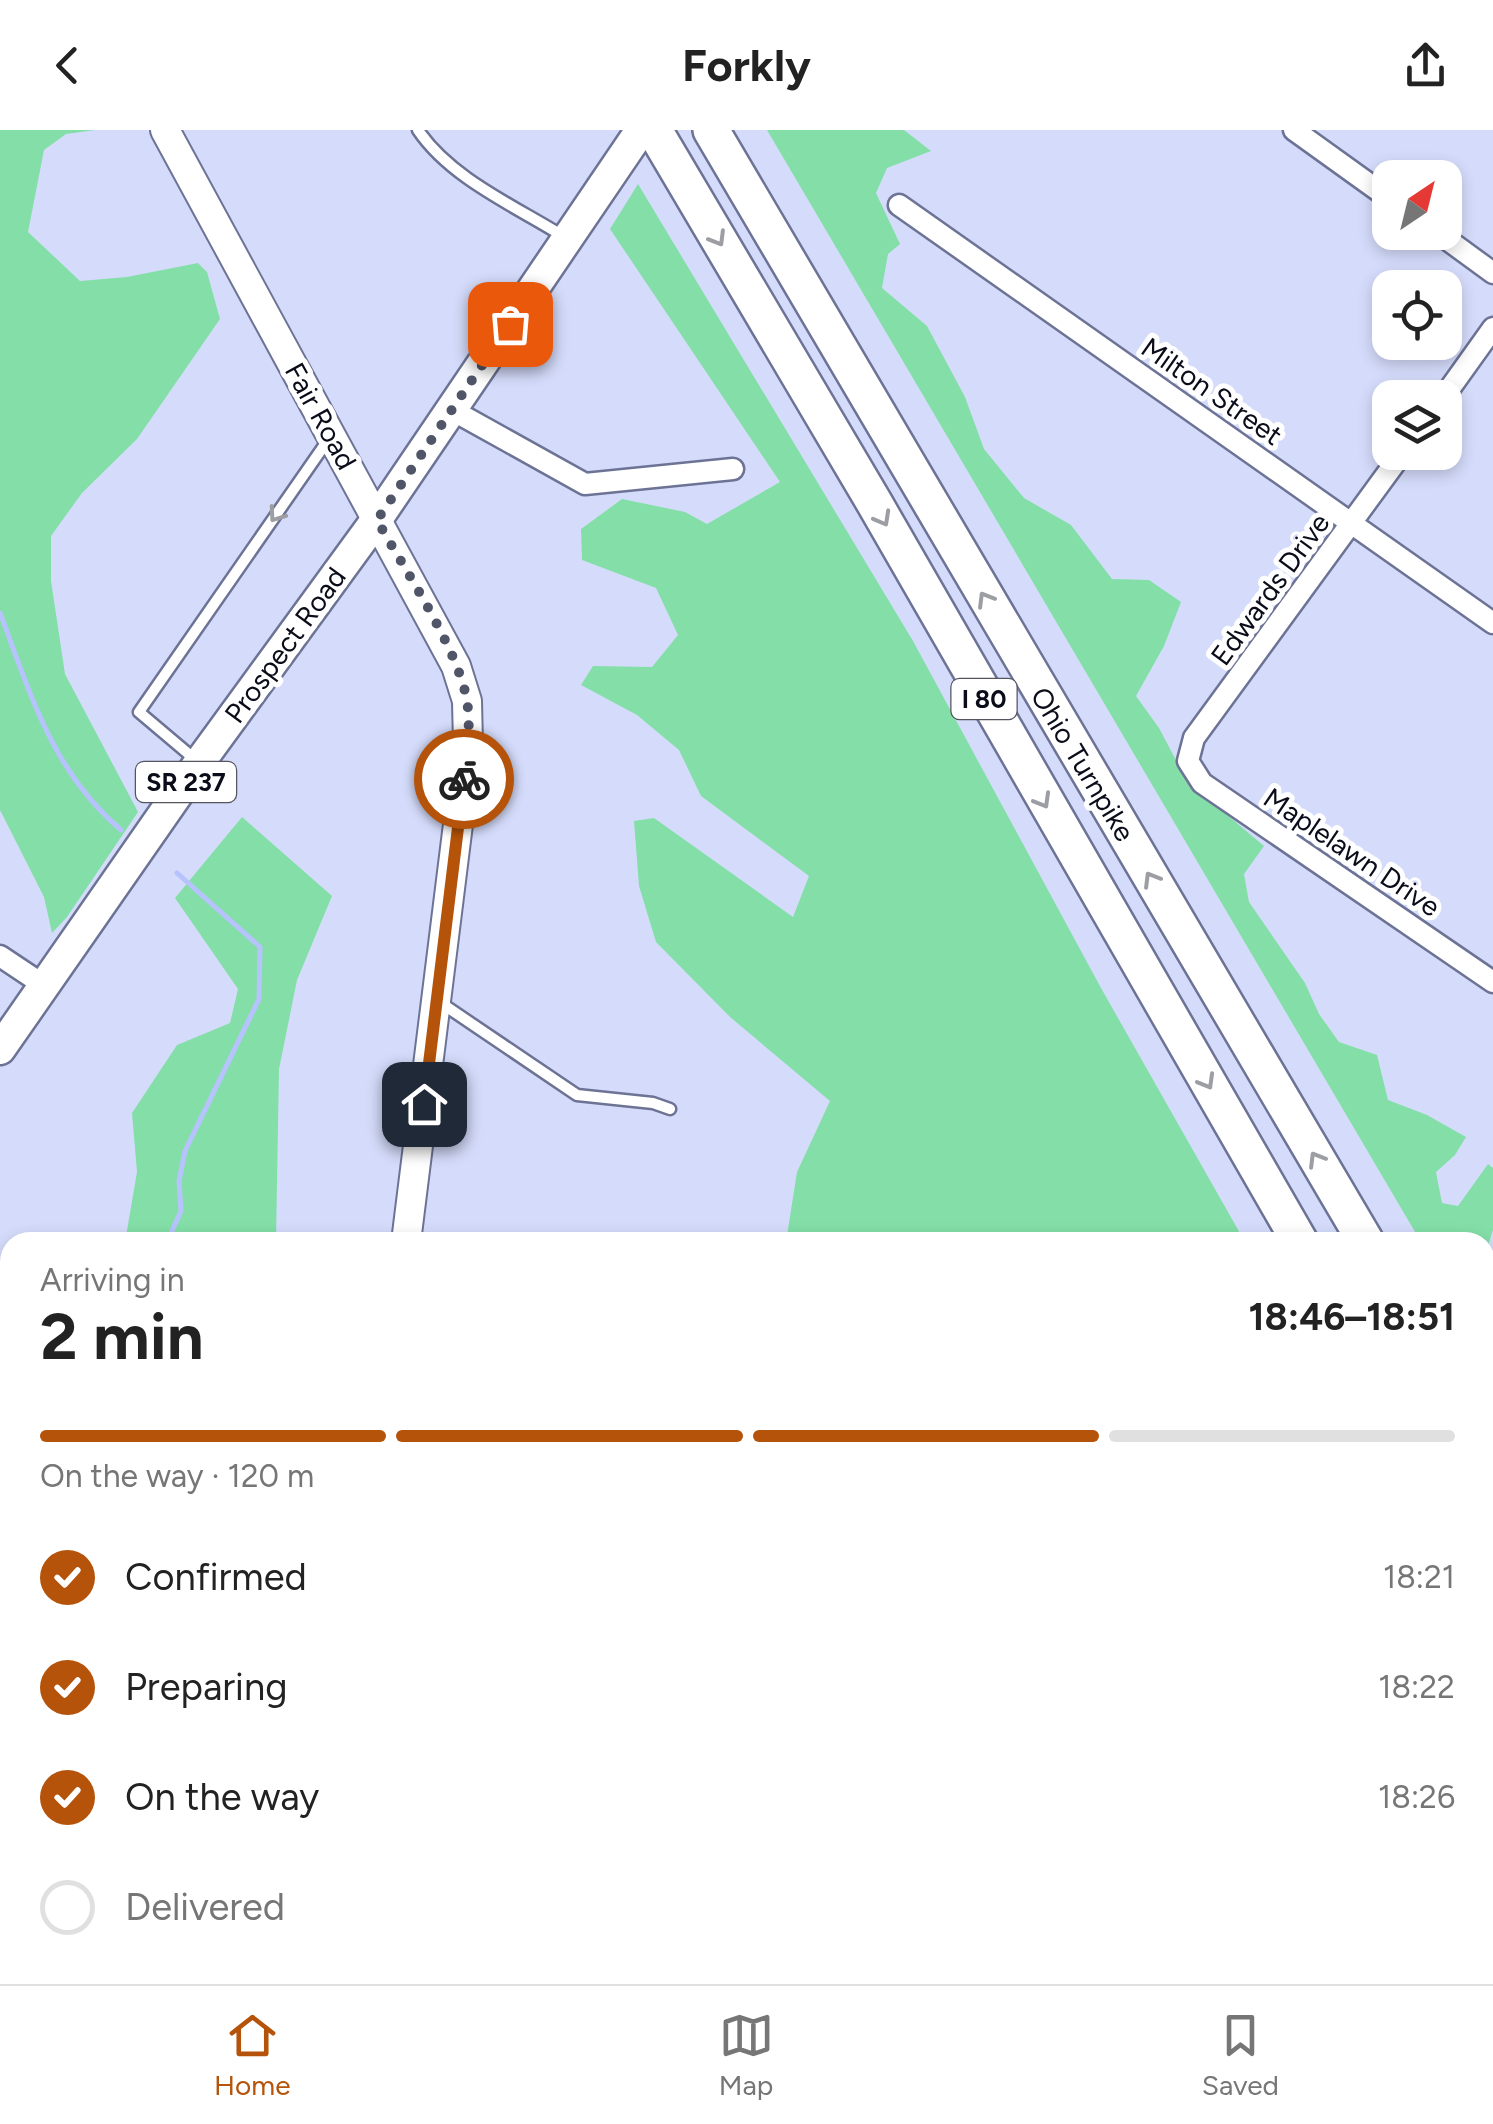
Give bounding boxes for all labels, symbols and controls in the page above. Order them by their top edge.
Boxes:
icon: back [40,38,95,93]
text: Forkly [682,38,811,92]
icon: share [1398,38,1453,93]
north arrow [1372,160,1462,250]
map controls [1372,160,1462,470]
one-way arrow [706,228,725,246]
button: locate [1372,270,1462,360]
pin [468,282,553,367]
icon: bag [483,297,538,352]
street label: Milton Street [1135,330,1289,452]
street label: Fair Road [278,357,364,475]
button: layers [1372,380,1462,470]
one-way arrow [270,503,288,522]
street label: Edwards Drive [1203,506,1337,672]
one-way arrow [870,508,890,526]
street label: Prospect Road [217,561,353,729]
one-way arrow [978,592,997,610]
road number: I 80 [952,679,1016,719]
street label: Ohio Turnpike [1024,681,1142,847]
courier [414,729,514,829]
icon: bike [437,752,492,807]
road number: SR 237 [136,762,236,802]
street label: Maplelawn Drive [1257,780,1447,924]
one-way arrow [1031,790,1050,808]
one-way arrow [1144,872,1163,890]
pin [382,1062,467,1147]
one-way arrow [1195,1071,1214,1089]
icon: home [397,1077,452,1132]
one-way arrow [1309,1151,1328,1169]
text: Arriving in [40,1261,185,1299]
text: 18:46–18:51 [1248,1294,1455,1340]
text: 2 min [40,1297,204,1375]
text: On the way · 120 m [40,1457,314,1495]
icon: check [40,1550,95,1605]
text: Confirmed [125,1554,307,1600]
text: 18:21 [1383,1558,1455,1596]
icon: check [40,1660,95,1715]
text: Preparing [125,1664,287,1710]
text: 18:22 [1378,1668,1455,1706]
icon: check [40,1770,95,1825]
text: On the way [125,1774,319,1820]
text: 18:26 [1378,1778,1455,1816]
text: Delivered [125,1884,285,1930]
tab: Home [214,2008,290,2102]
tab: Map [719,2008,774,2102]
tab: Saved [1202,2008,1279,2102]

